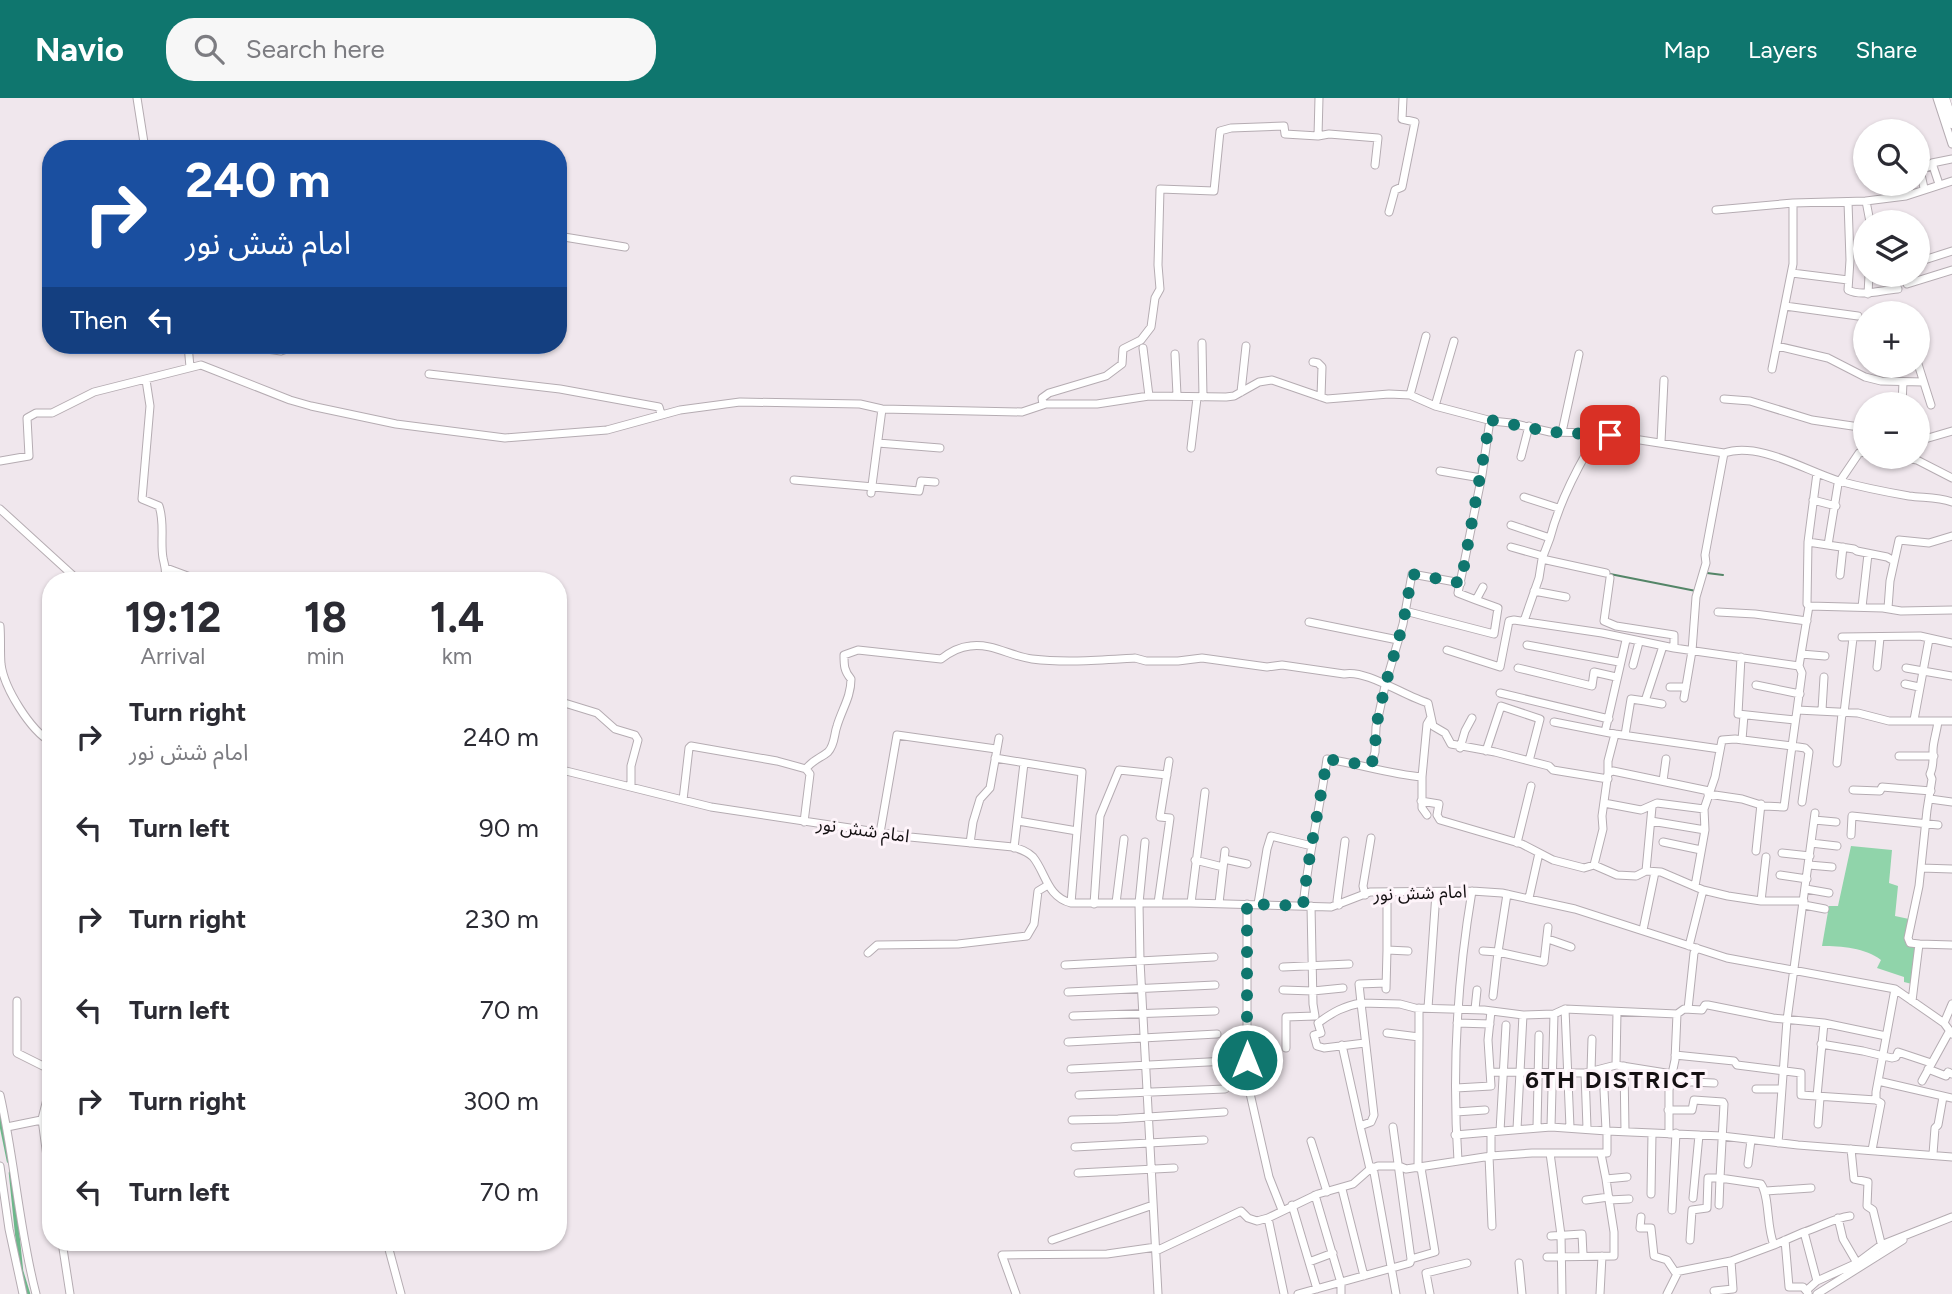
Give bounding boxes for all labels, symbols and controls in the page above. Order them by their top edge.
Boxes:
search box [166,18,656,81]
text: Navio [35,30,124,69]
icon: search [190,30,228,68]
text: Search here [246,33,385,65]
text: Map [1663,35,1710,64]
text: Layers [1748,35,1817,64]
text: Share [1855,35,1917,64]
map controls [1853,119,1930,469]
button: search [1853,119,1930,196]
text: 240 m [185,150,331,209]
icon: right [70,168,161,259]
button: layers [1853,210,1930,287]
text: امام شش نور [185,224,351,262]
icon: left [142,301,180,339]
button: + [1853,301,1930,378]
text: Then [70,304,128,336]
button: − [1853,392,1930,469]
pin [1580,405,1640,465]
icon: arrive [1591,416,1629,454]
text: 19:12 [125,592,221,643]
text: 18 [304,592,347,643]
text: 1.4 [430,592,484,643]
text: Arrival [140,642,205,670]
text: min [307,642,344,670]
text: km [442,642,472,670]
text: Turn right [129,696,246,728]
icon: right [70,718,108,756]
text: 240 m [463,721,539,753]
text: امام شش نور [129,738,248,766]
icon: left [70,809,108,847]
text: Turn left [129,812,230,844]
text: 90 m [479,812,539,844]
street label: امام شش نور [814,812,911,850]
street label: امام شش نور [1372,880,1467,909]
icon: right [70,900,108,938]
text: Turn right [129,903,246,935]
text: 230 m [465,903,539,935]
icon: left [70,991,108,1029]
text: Turn left [129,994,230,1026]
text: 70 m [480,994,539,1026]
position arrow [1210,1023,1284,1097]
district label: 6TH DISTRICT [1525,1065,1707,1094]
icon: right [70,1082,108,1120]
text: Turn right [129,1085,246,1117]
text: 300 m [463,1085,539,1117]
icon: left [70,1173,108,1211]
text: Turn left [129,1176,230,1208]
text: 70 m [480,1176,539,1208]

